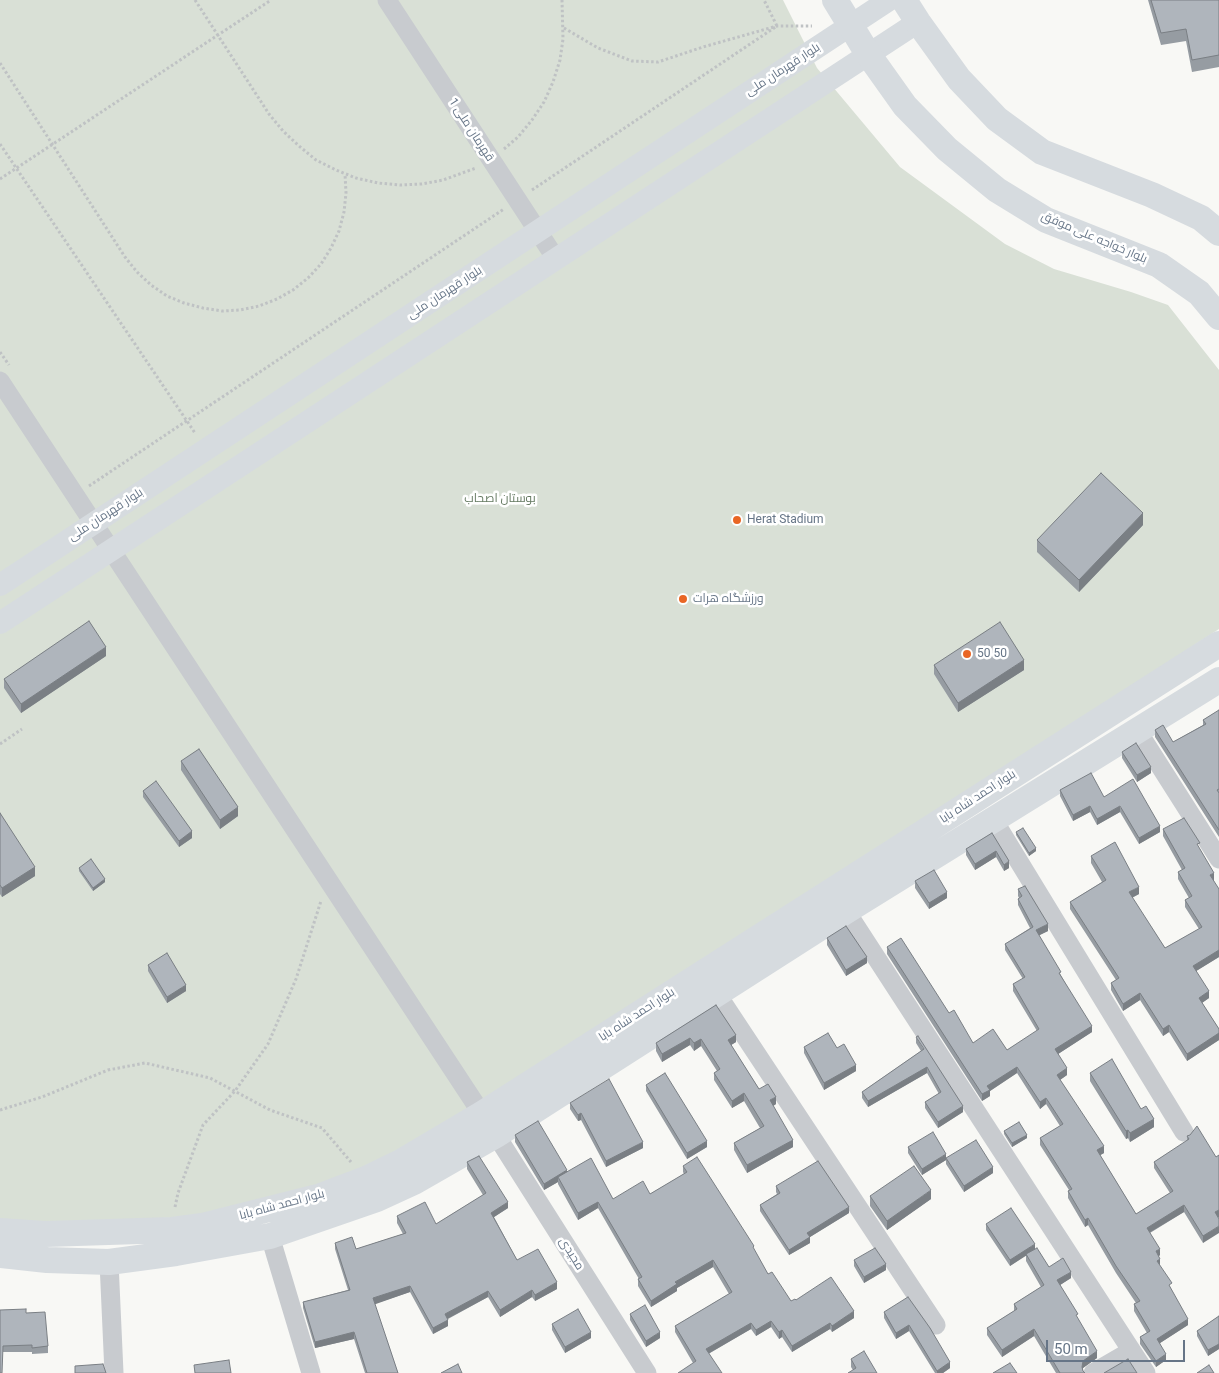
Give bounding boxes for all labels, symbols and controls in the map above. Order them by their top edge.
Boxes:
street label: بلوار قهرمان ملی [743,40,823,100]
street label: قهرمان ملی 1 [445,96,497,164]
street label: بلوار خواجه علی موفق [1039,209,1149,267]
street label: بلوار قهرمان ملی [405,263,485,323]
street label: بلوار قهرمان ملی [66,485,146,545]
park label: بوستان اصحاب [464,492,536,506]
place label: Herat Stadium [747,513,824,527]
marker: Herat Stadium [731,514,743,526]
place label: ورزشگاه هرات [693,592,764,606]
marker: ورزشگاه هرات [677,593,689,605]
place label: 50 50 [977,647,1007,661]
marker: 50 50 [961,648,973,660]
street label: بلوار احمد شاه بابا [937,767,1019,827]
street label: بلوار احمد شاه بابا [596,985,678,1045]
street label: بلوار احمد شاه بابا [238,1187,326,1223]
street label: مجیدی [555,1235,587,1273]
scale bar [1049,1330,1188,1362]
text: 50 m [1054,1340,1088,1358]

